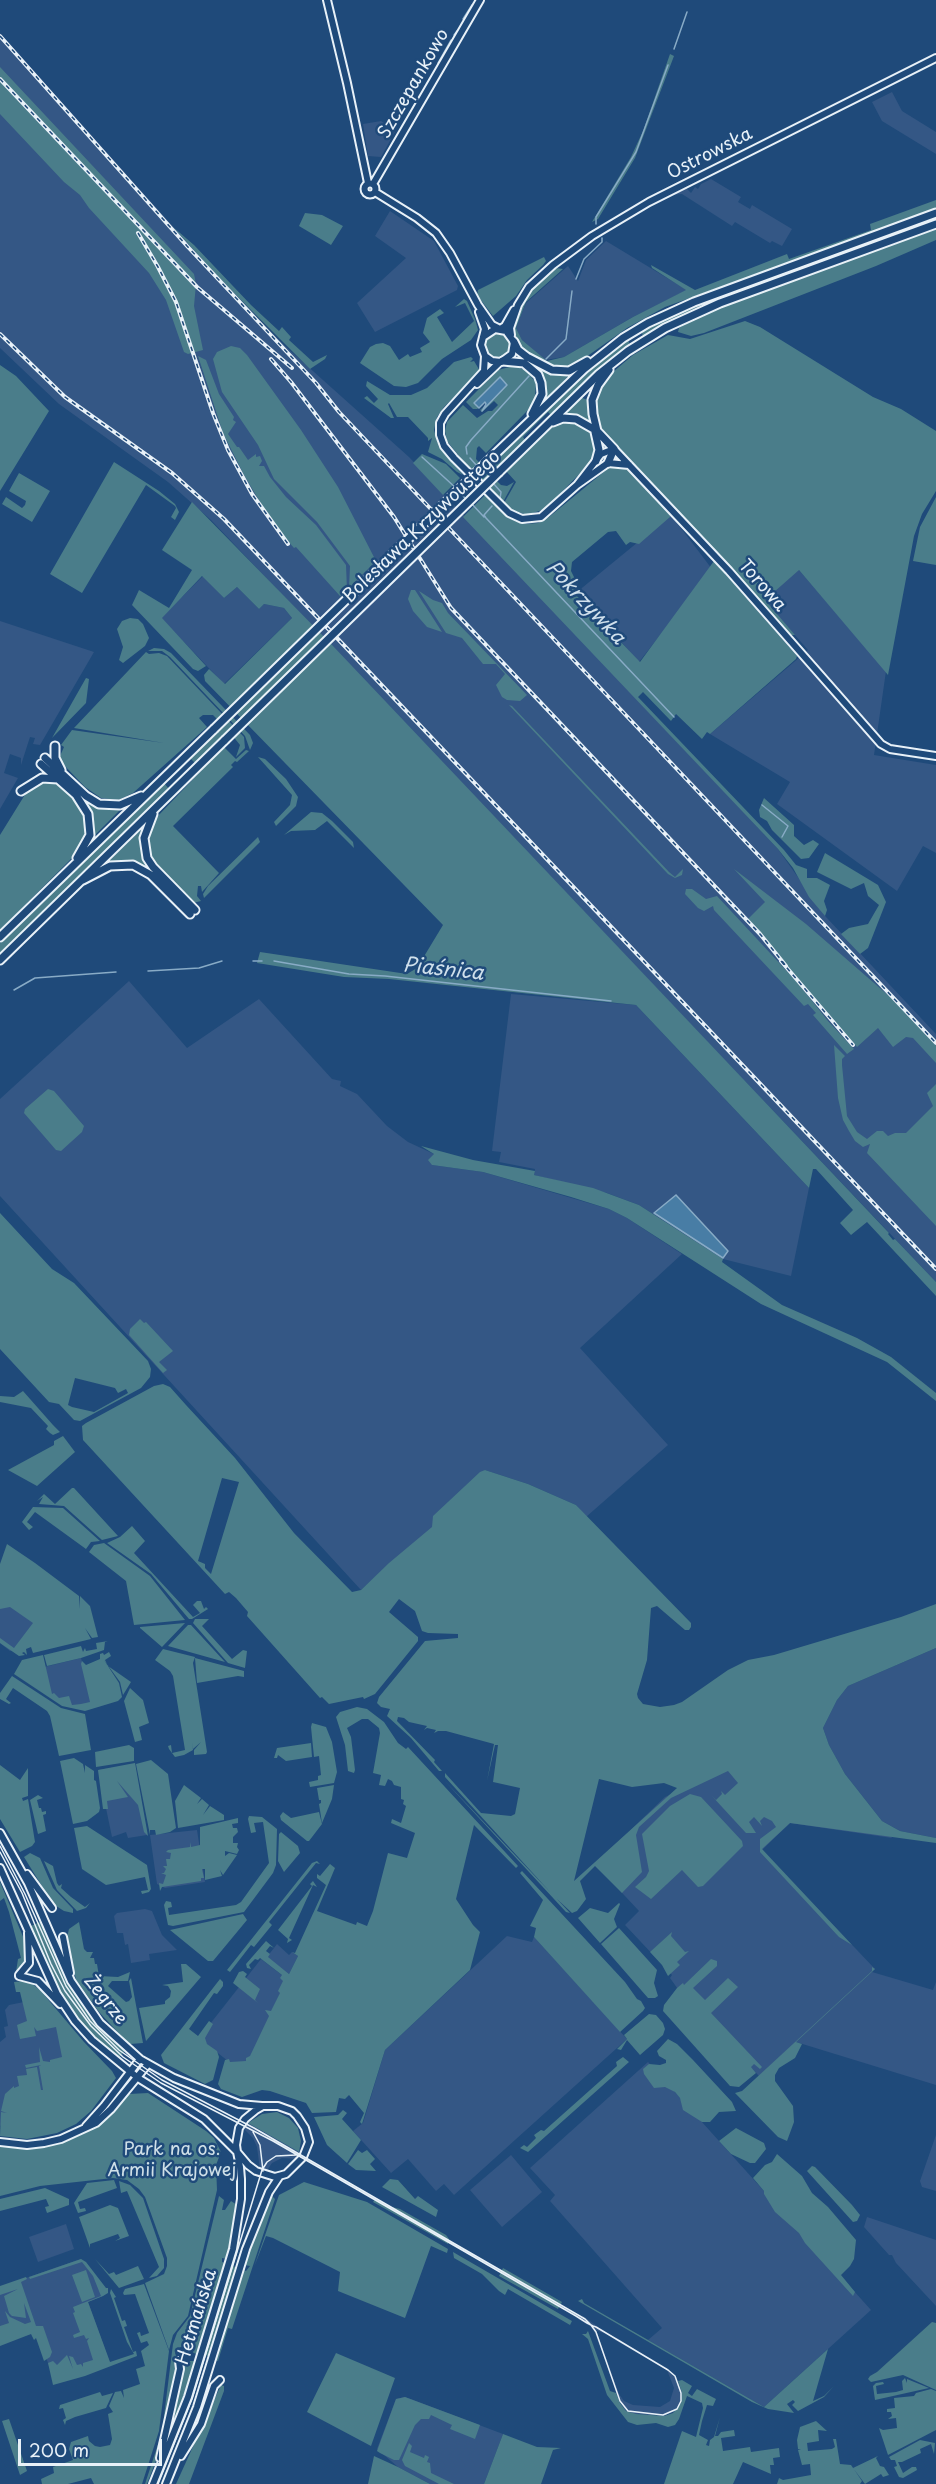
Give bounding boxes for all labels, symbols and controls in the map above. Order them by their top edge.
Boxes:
street label: Szczepankowo [374,25,454,143]
street label: Ostrowska [664,123,756,185]
street label: Bolesława Krzywoustego [339,446,505,608]
water label: Pokrzywka [540,556,630,650]
street label: Torowa [734,556,790,616]
water label: Piaśnica [401,954,485,986]
street label: Żegrze [79,1971,131,2029]
park label: Park na os. Armii Krajowej [108,2139,236,2182]
street label: Hetmańska [172,2267,222,2367]
scale bar [21,2427,165,2465]
text: 200 m [29,2436,89,2463]

